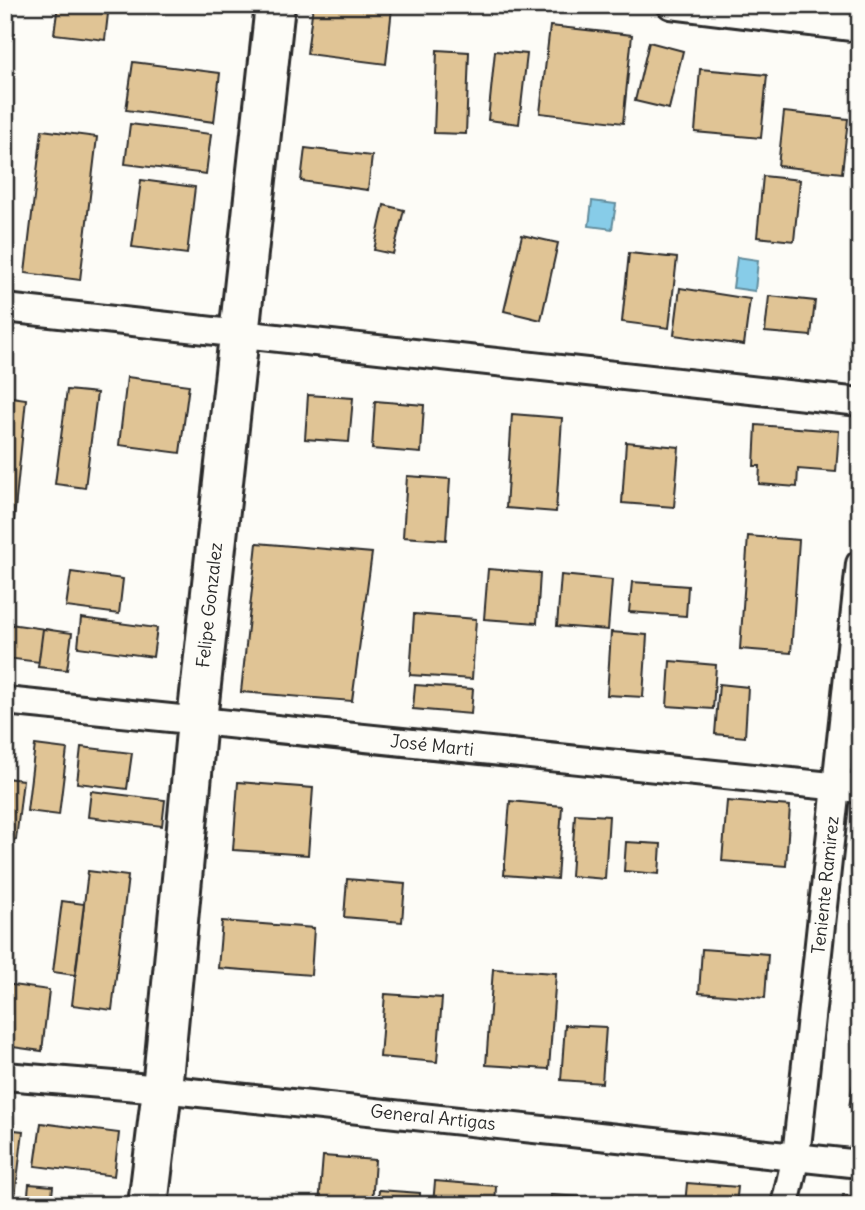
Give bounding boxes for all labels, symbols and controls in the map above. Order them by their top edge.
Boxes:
street label: Felipe Gonzalez [191,541,227,669]
street label: José Marti [389,729,475,761]
street label: Teniente Ramirez [806,814,844,955]
street label: General Artigas [369,1099,497,1135]

